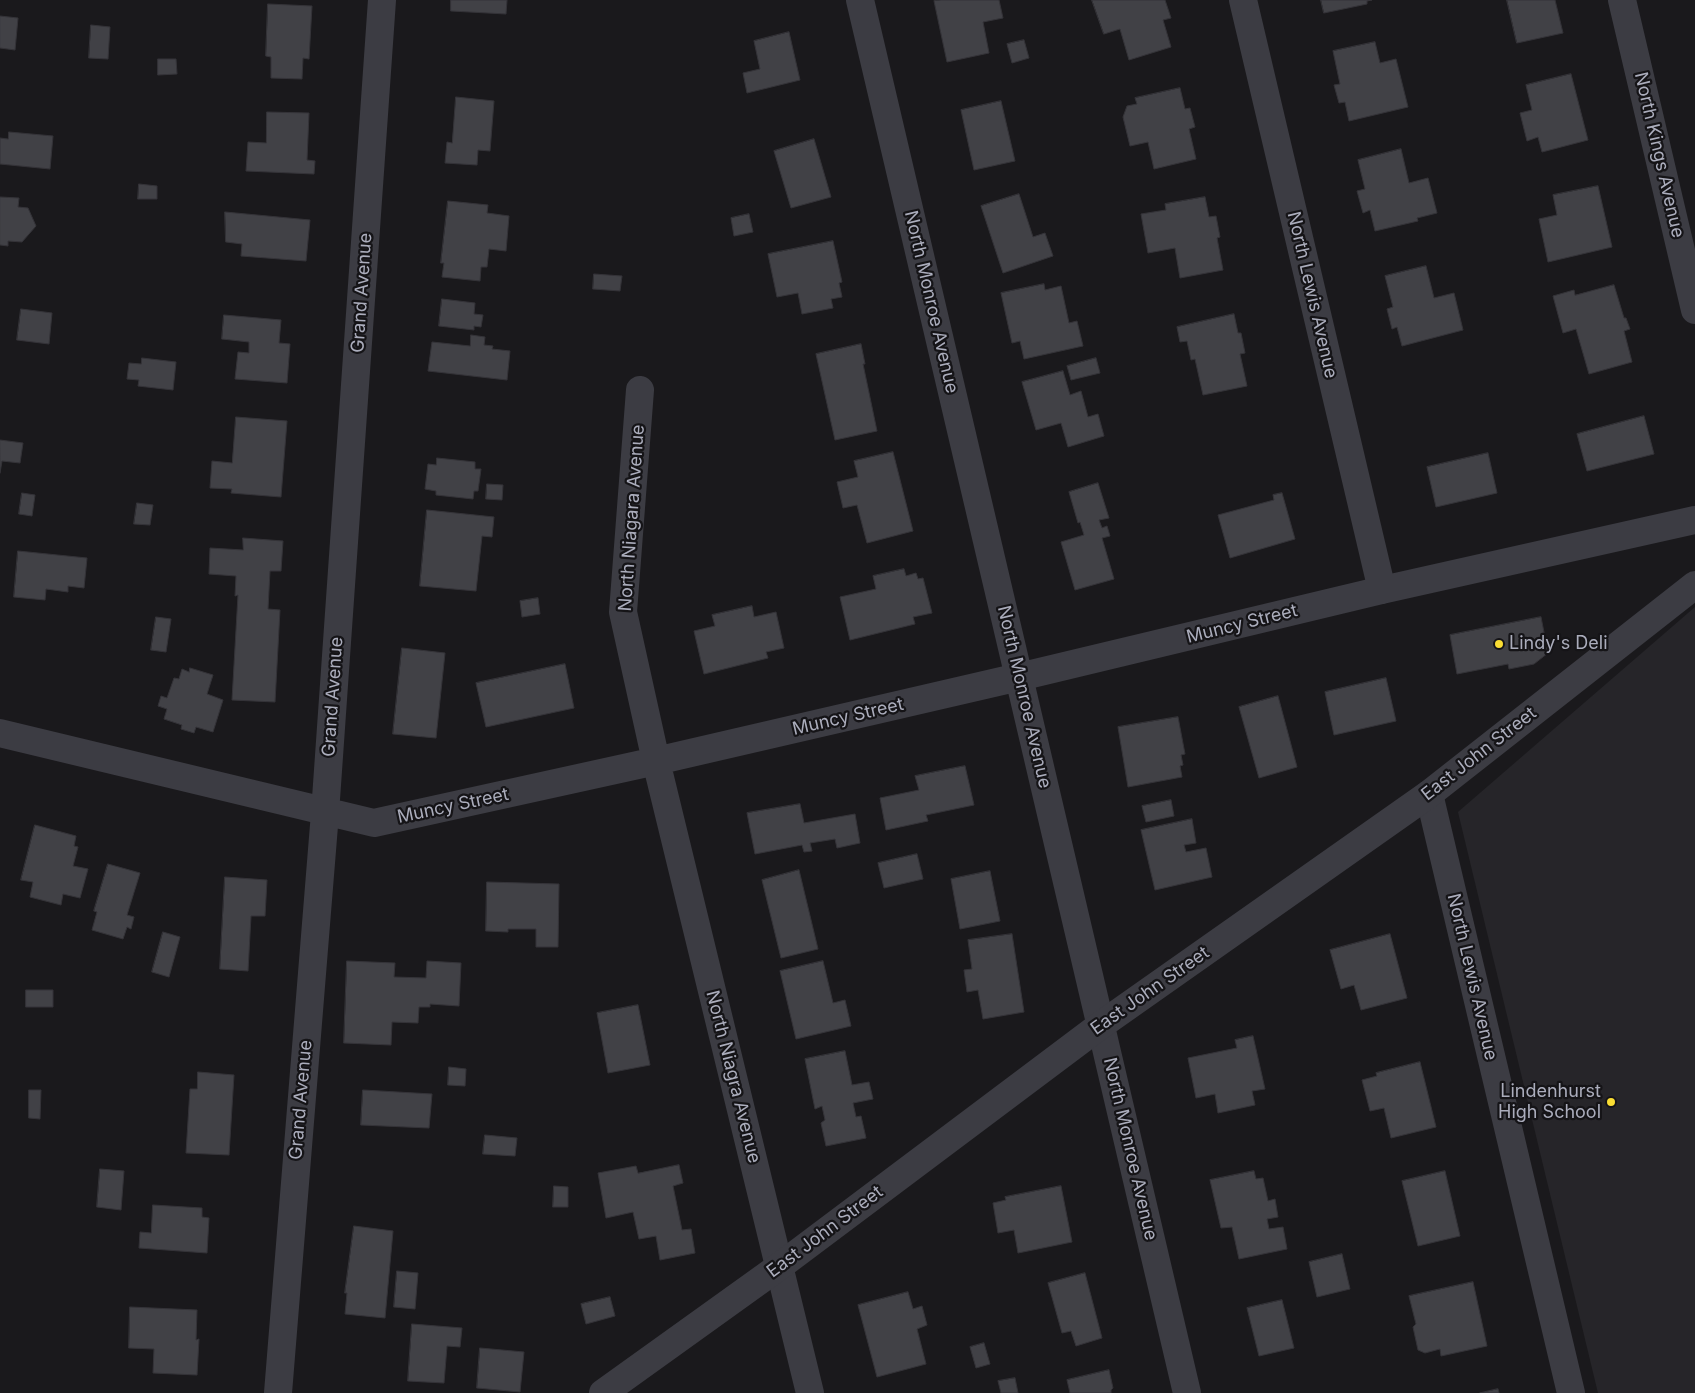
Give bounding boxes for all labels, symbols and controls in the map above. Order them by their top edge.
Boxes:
street label: North Kings Avenue [1629,70,1689,240]
street label: North Monroe Avenue [899,209,963,395]
street label: North Lewis Avenue [1282,210,1342,380]
street label: Grand Avenue [347,232,377,354]
street label: North Niagara Avenue [615,424,649,612]
street label: Muncy Street [1184,600,1300,648]
street label: North Monroe Avenue [992,604,1056,790]
place label: Lindy's Deli [1509,633,1608,655]
street label: Grand Avenue [318,636,348,758]
marker: Lindy's Deli [1493,638,1505,650]
street label: Muncy Street [790,694,906,740]
street label: East John Street [1417,703,1541,805]
street label: Muncy Street [395,784,511,828]
street label: North Lewis Avenue [1442,892,1502,1062]
street label: East John Street [1087,942,1213,1040]
street label: North Niagra Avenue [701,988,765,1166]
street label: Grand Avenue [285,1039,317,1161]
street label: North Monroe Avenue [1098,1056,1162,1242]
place label: Lindenhurst High School [1498,1081,1601,1124]
marker: Lindenhurst High School [1605,1096,1617,1108]
street label: East John Street [763,1181,887,1283]

